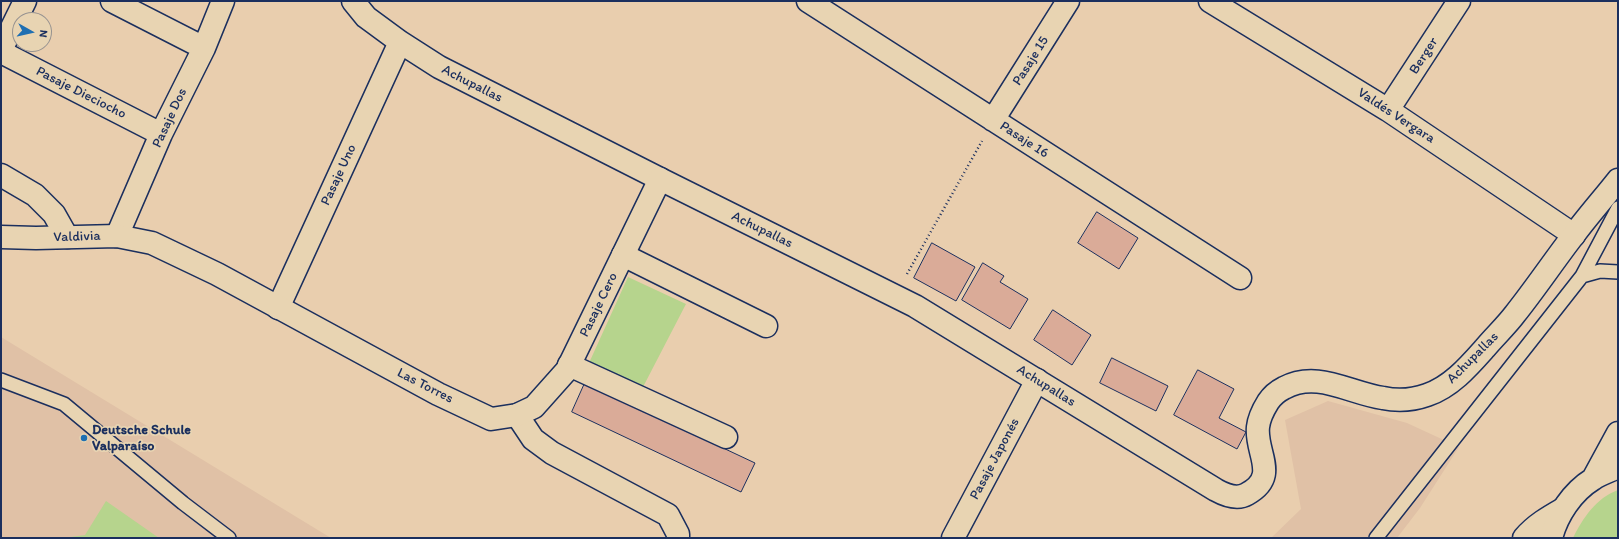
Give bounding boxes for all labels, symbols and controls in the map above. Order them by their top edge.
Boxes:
north arrow [12,12,52,52]
text: N [36,29,50,38]
street label: Pasaje 15 [1009,33,1053,89]
street label: Berger [1406,34,1442,78]
street label: Achupallas [439,61,505,107]
street label: Pasaje Dieciocho [33,63,129,123]
street label: Pasaje Dos [149,85,191,151]
street label: Valdés Vergara [1354,85,1438,147]
street label: Pasaje 16 [996,118,1052,162]
street label: Pasaje Uno [318,142,360,208]
street label: Achupallas [729,208,795,252]
street label: Valdivia [53,228,101,246]
street label: Pasaje Cero [576,270,622,340]
street label: Achupallas [1444,329,1502,387]
street label: Achupallas [1013,361,1079,411]
street label: Las Torres [394,365,456,407]
street label: Pasaje Japonés [966,415,1024,503]
place label: Deutsche Schule Valparaíso [92,422,191,454]
marker: Deutsche Schule Valparaíso [79,433,89,443]

